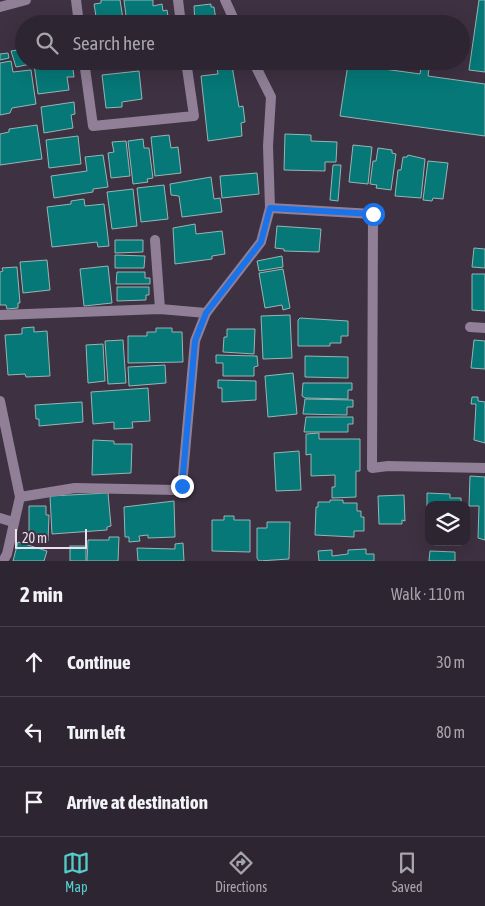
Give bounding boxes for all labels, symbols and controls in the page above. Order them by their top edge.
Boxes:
search box [15,15,470,70]
icon: search [33,29,61,57]
text: Search here [73,32,155,54]
route start [362,203,385,226]
route end [171,475,194,498]
map controls [425,501,470,546]
button: layers [425,501,470,546]
scale bar [15,526,88,549]
text: 20 m [22,530,47,546]
text: 2 min [20,582,63,606]
text: Walk · 110 m [391,585,465,603]
icon: ahead [20,648,48,676]
text: Continue [67,651,131,673]
text: 30 m [436,653,465,671]
icon: left [20,718,48,746]
text: Turn left [67,721,125,743]
text: 80 m [436,723,465,741]
icon: arrive [20,788,48,816]
text: Arrive at destination [67,791,208,813]
tab: Map [62,849,90,895]
tab: Directions [215,849,267,895]
tab: Saved [392,849,423,895]

